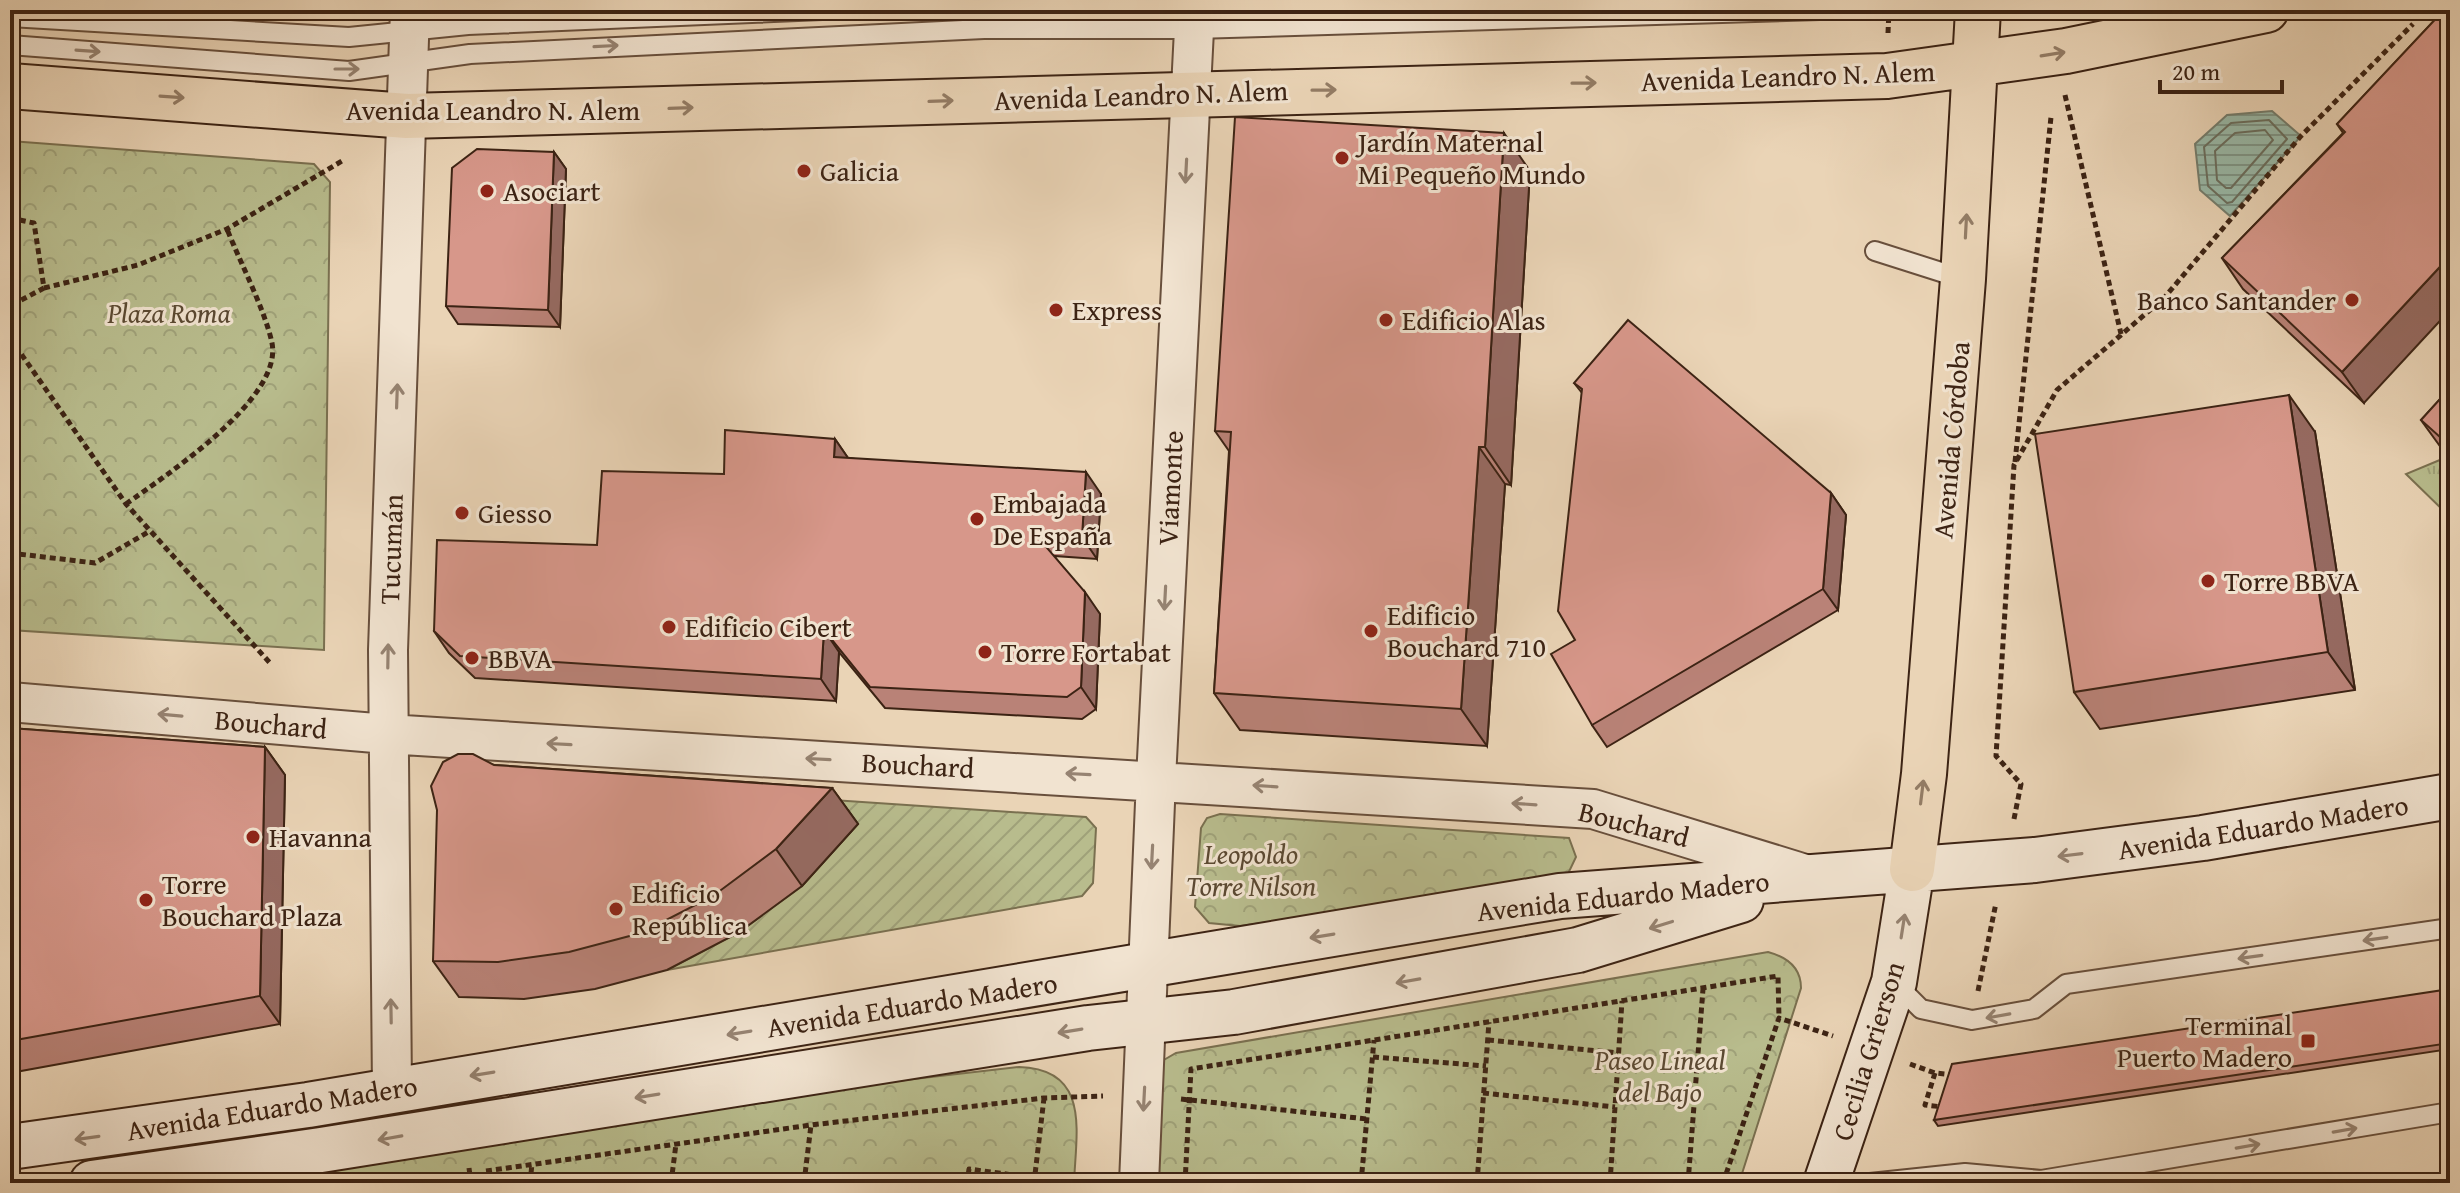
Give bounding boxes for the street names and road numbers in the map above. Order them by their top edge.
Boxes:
street label: Avenida Leandro N. Alem [1640,50,1936,101]
street label: Avenida Leandro N. Alem [993,69,1289,120]
street label: Avenida Leandro N. Alem [346,89,640,130]
street label: Avenida Córdoba [1921,339,1980,540]
street label: Viamonte [1146,429,1193,547]
street label: Tucumán [368,493,413,605]
street label: Bouchard [213,698,329,749]
street label: Bouchard [861,741,975,788]
street label: Avenida Eduardo Madero [2115,783,2411,870]
street label: Bouchard [1575,790,1694,857]
street label: Avenida Eduardo Madero [1475,860,1771,931]
street label: Cecilia Grierson [1821,956,1914,1146]
street label: Avenida Eduardo Madero [764,961,1060,1048]
street label: Avenida Eduardo Madero [124,1064,420,1151]

